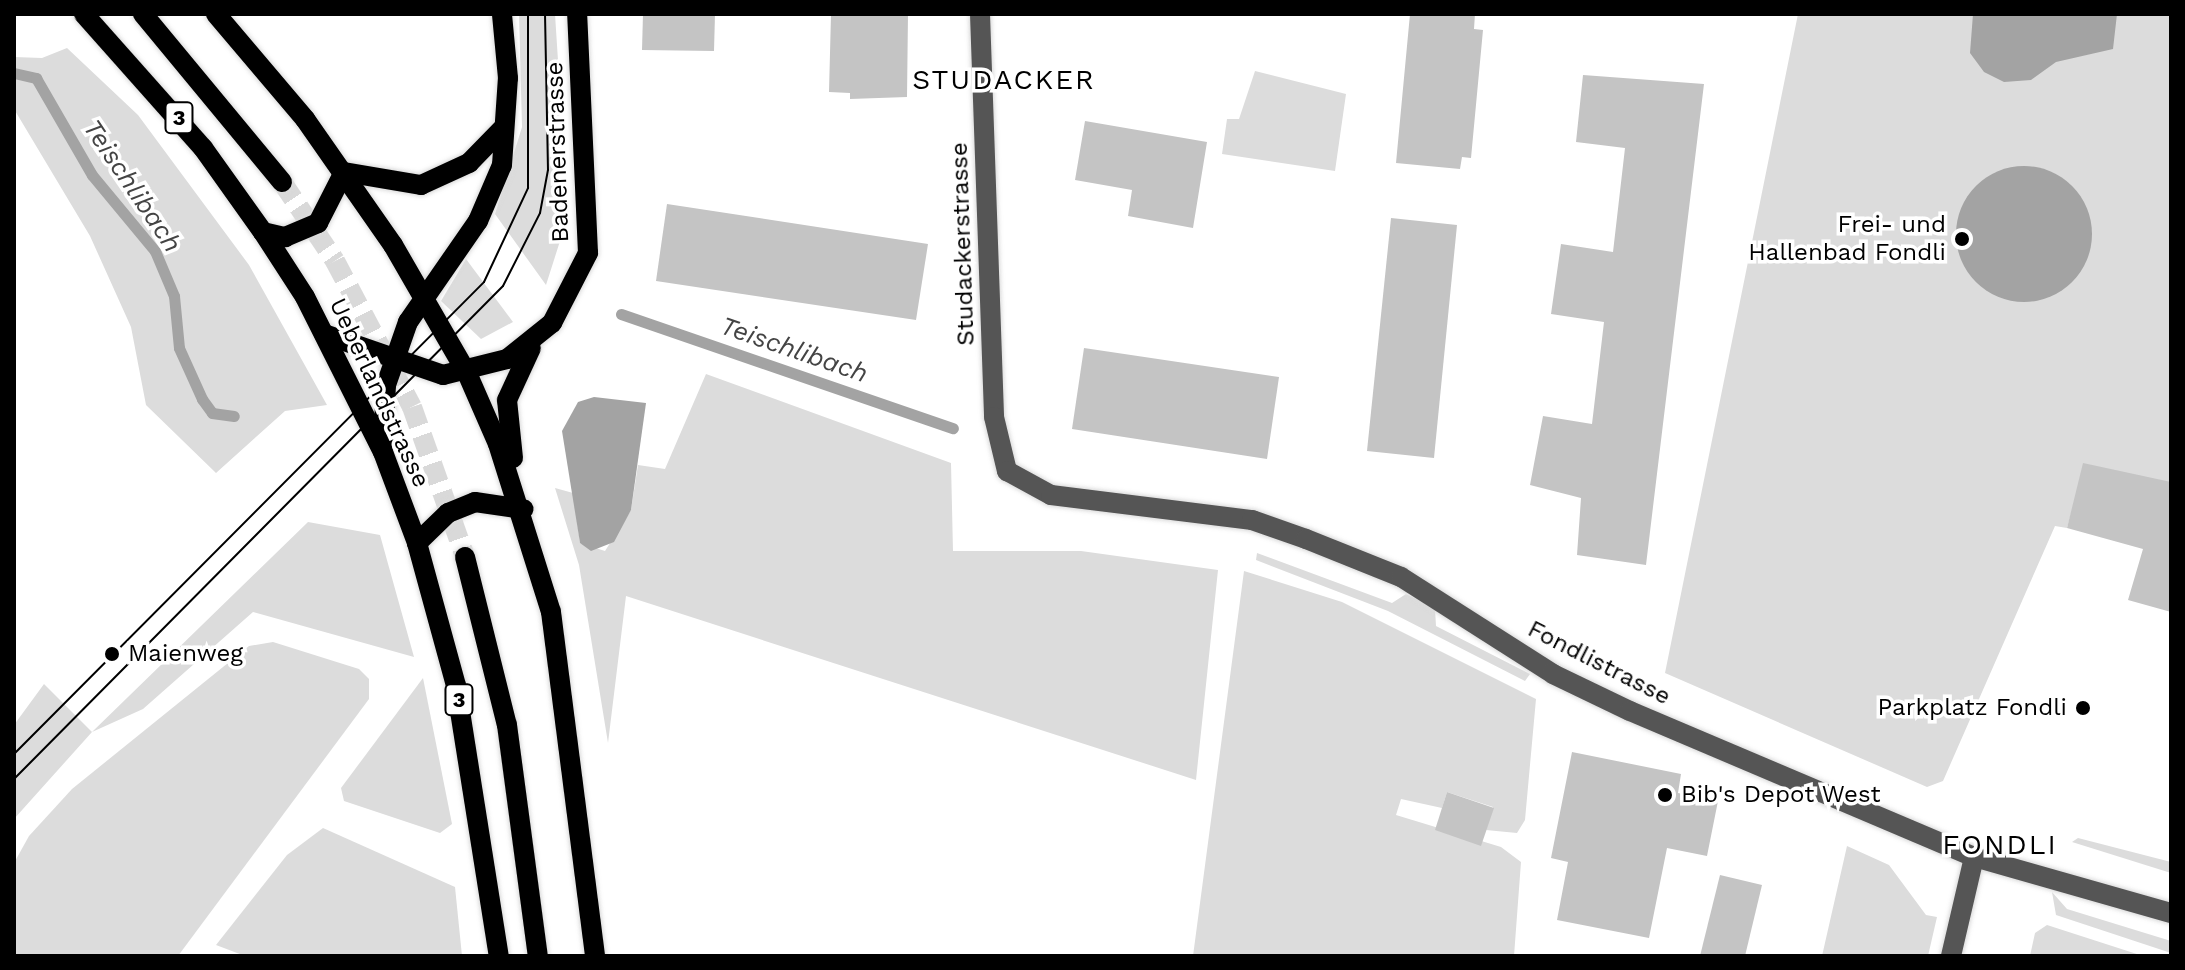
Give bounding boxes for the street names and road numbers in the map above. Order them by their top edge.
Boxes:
street label: Badenerstrasse [540,61,576,243]
road number: 3 [163,100,195,136]
street label: Studackerstrasse [945,142,981,346]
street label: Ueberlandstrasse [323,294,435,492]
street label: Fondlistrasse [1523,615,1675,711]
road number: 3 [443,682,475,718]

